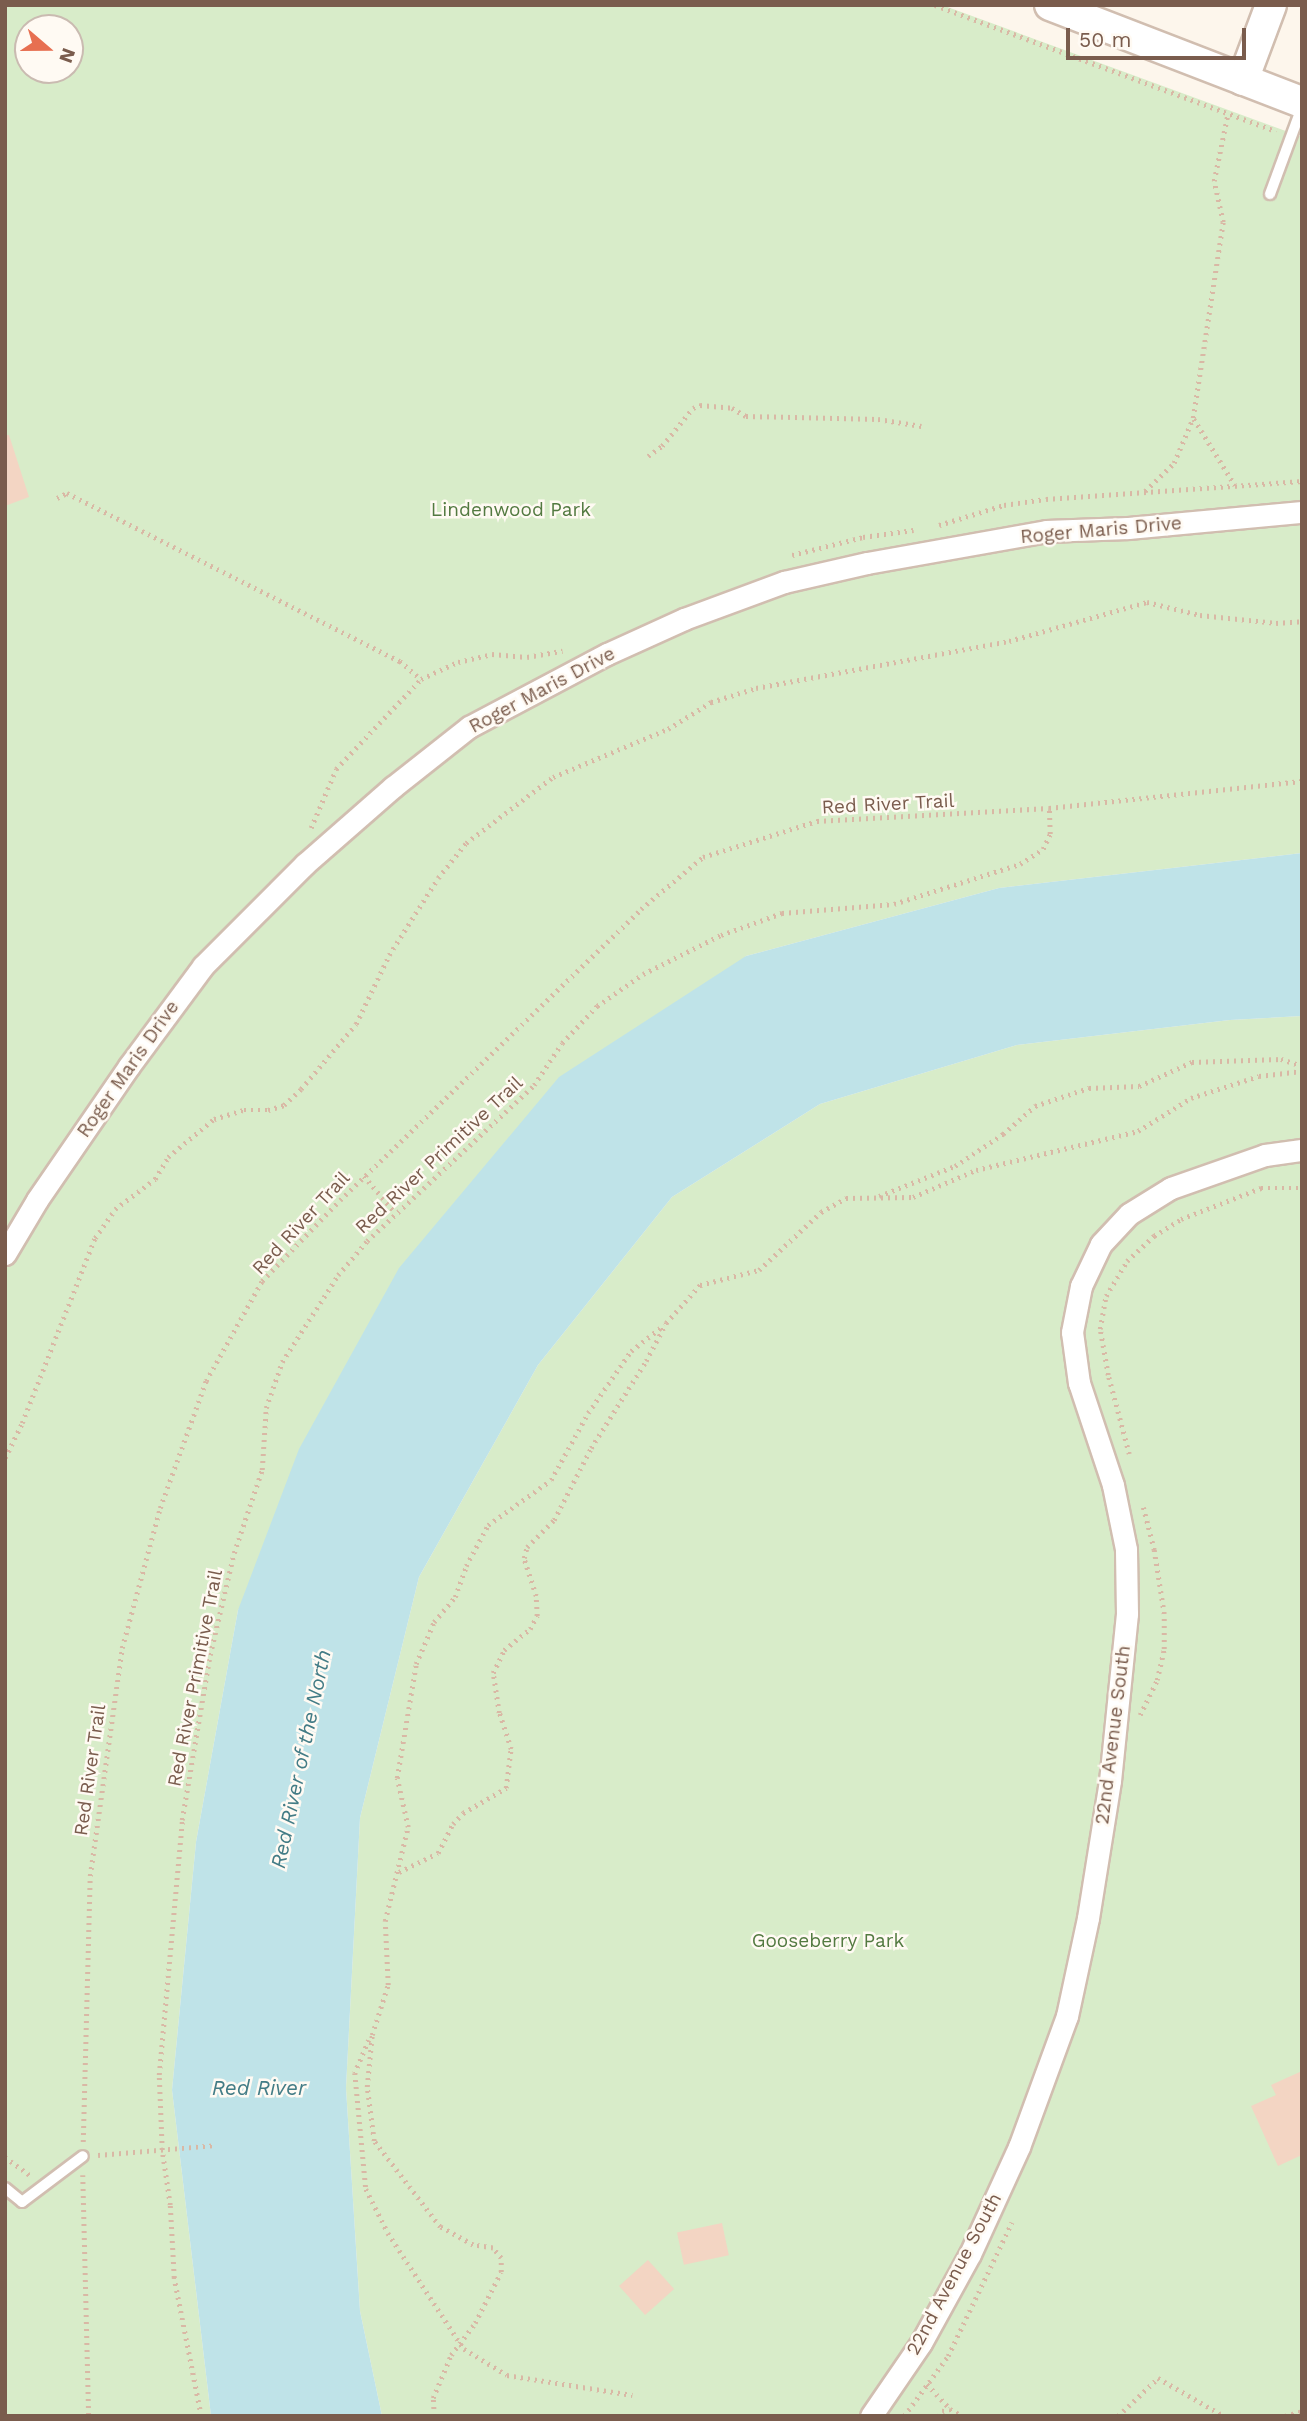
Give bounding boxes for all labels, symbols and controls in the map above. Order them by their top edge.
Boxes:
north arrow [14,14,84,84]
scale bar [1069,14,1249,58]
text: 50 m [1079,27,1131,52]
text: N [54,45,81,66]
park label: Lindenwood Park [431,499,591,521]
street label: Roger Maris Drive [1019,512,1183,548]
street label: Roger Maris Drive [465,642,619,738]
street label: Red River Trail [821,789,955,819]
street label: Roger Maris Drive [72,996,184,1142]
street label: Red River Primitive Trail [350,1071,528,1239]
street label: Red River Trail [247,1166,355,1280]
street label: Red River Primitive Trail [163,1567,227,1789]
street label: 22nd Avenue South [1091,1644,1135,1826]
water label: Red River of the North [265,1647,337,1871]
street label: Red River Trail [69,1702,111,1838]
park label: Gooseberry Park [751,1930,905,1952]
water label: Red River [212,2075,306,2101]
street label: 22nd Avenue South [901,2189,1007,2359]

